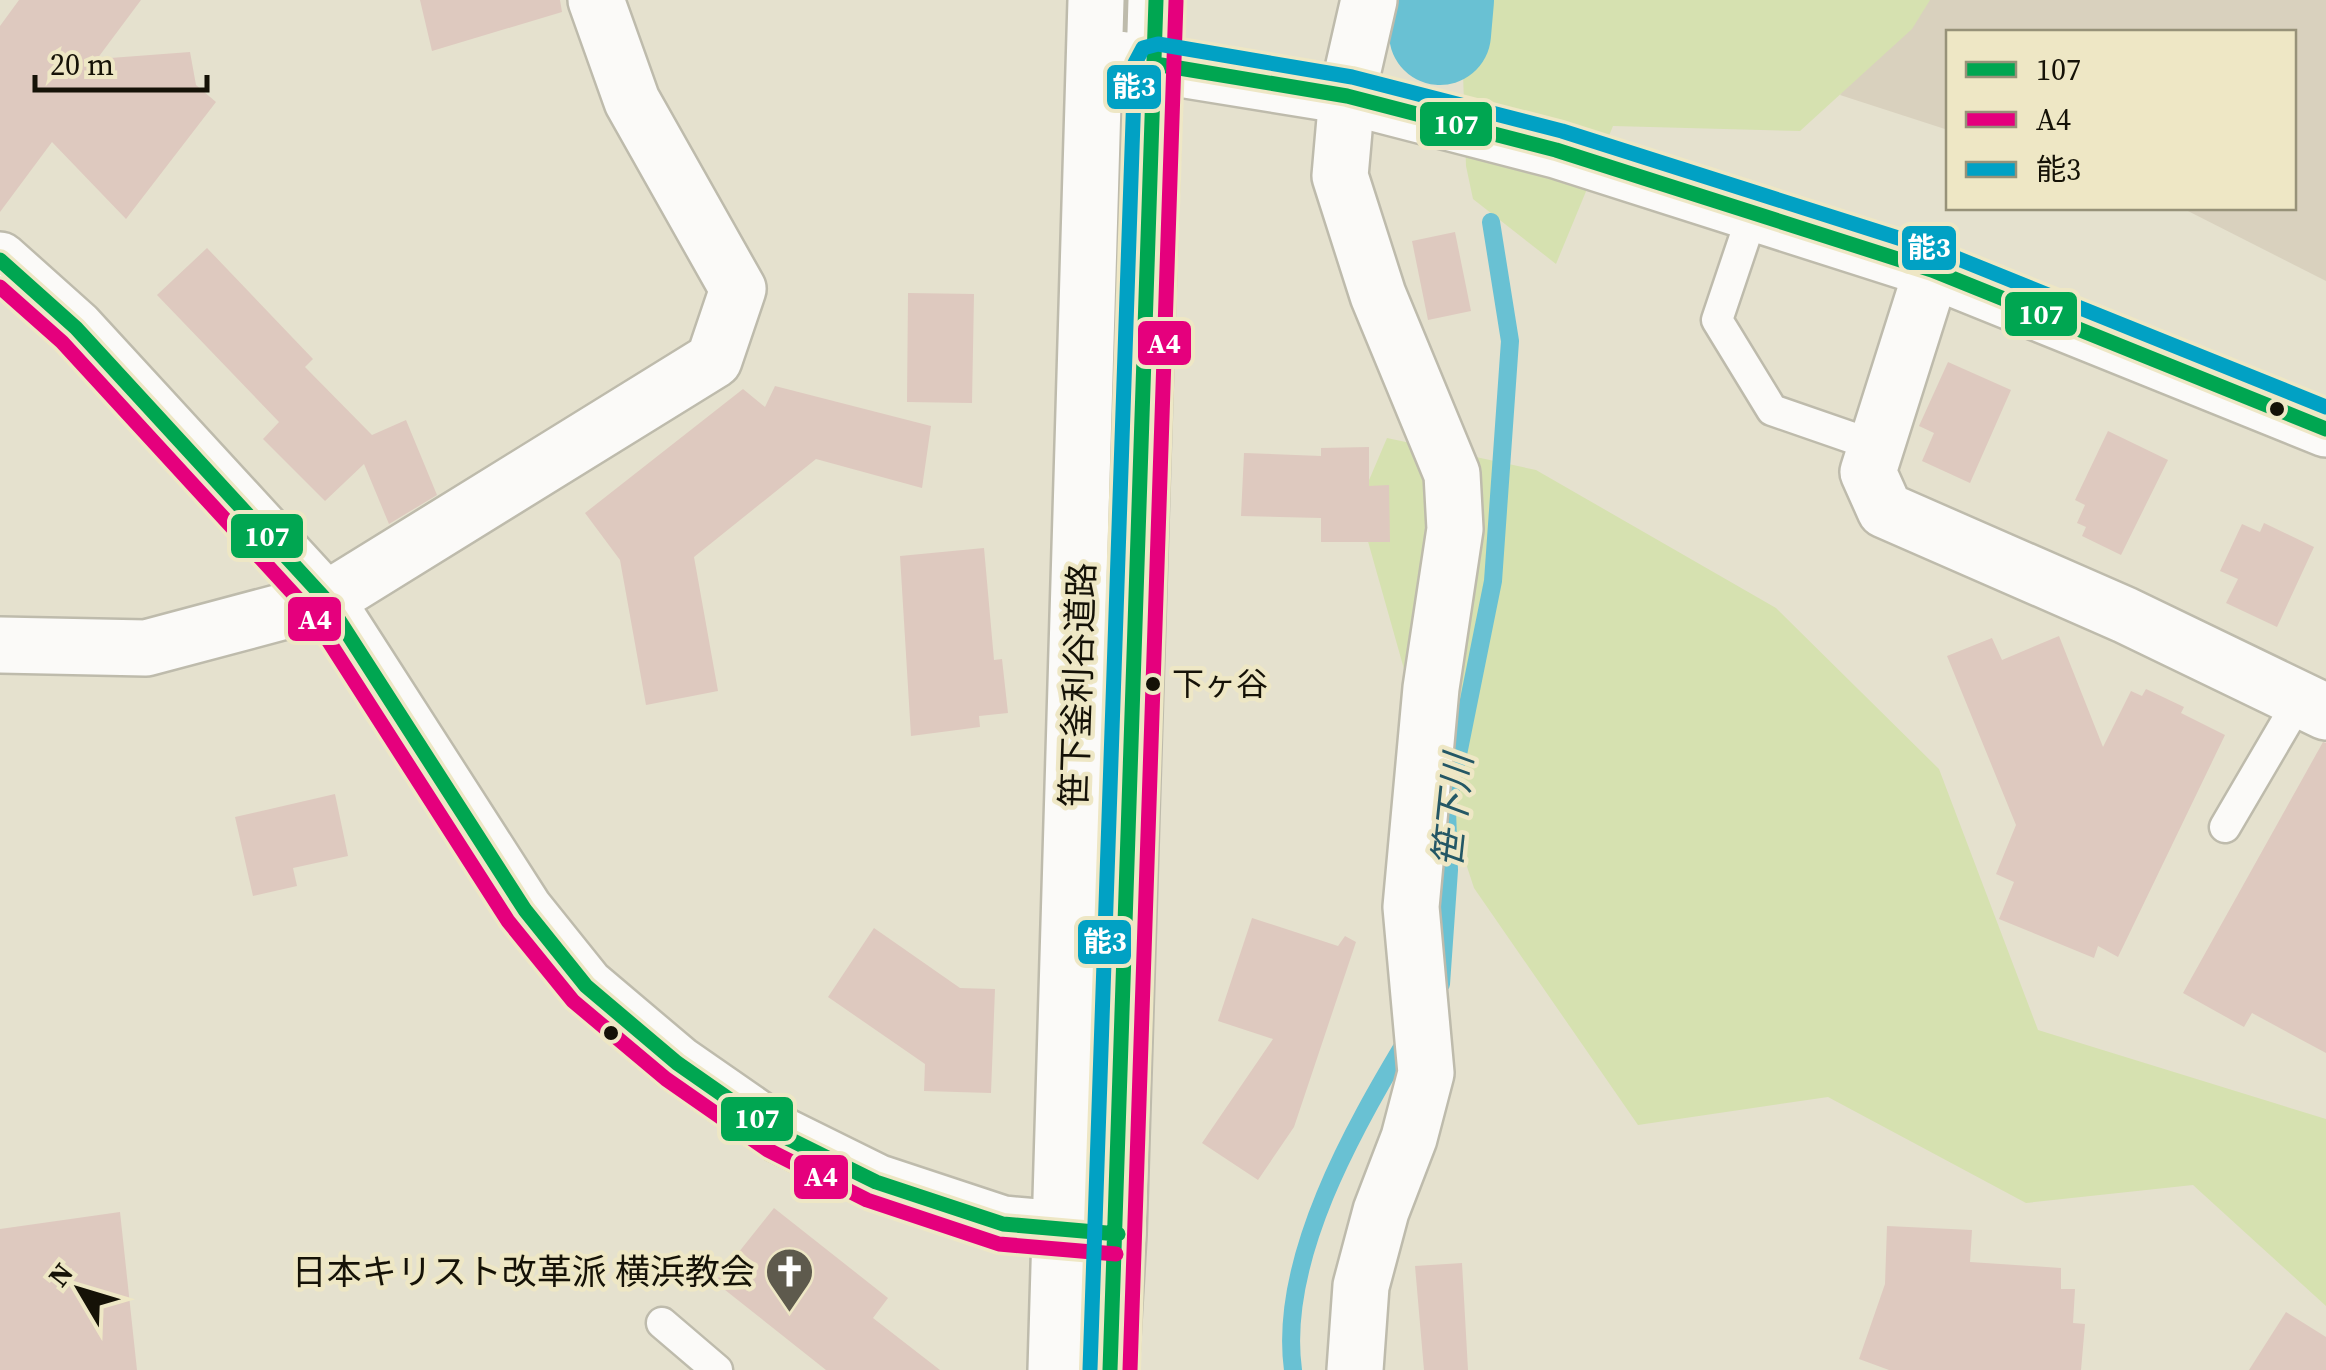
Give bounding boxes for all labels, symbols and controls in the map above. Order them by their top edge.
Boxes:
scale bar [35,30,208,92]
legend [1946,30,2296,210]
text: 20 m [50,44,114,85]
text: 107 [2036,49,2081,90]
line badge: 能3 [1105,63,1163,111]
text: 能3 [1112,67,1156,105]
text: A4 [2036,99,2071,140]
line badge: 107 [1418,100,1494,148]
text: 107 [1433,105,1479,143]
text: 能3 [2036,149,2081,190]
line badge: 能3 [1900,224,1958,272]
text: 能3 [1907,228,1951,266]
line badge: 107 [2003,290,2079,338]
text: 107 [2018,295,2064,333]
line badge: A4 [1136,319,1193,367]
text: A4 [1147,324,1181,362]
unlabelled marker [2267,399,2287,419]
line badge: 107 [229,512,305,560]
text: 107 [244,517,290,555]
street label: 笹下釜利谷道路 [1050,562,1106,808]
line badge: A4 [286,595,343,643]
text: A4 [298,600,332,638]
place label: 下ヶ谷 [1172,662,1268,706]
marker: 下ヶ谷 [1143,674,1163,694]
water label: 笹下川 [1421,748,1485,870]
line badge: 能3 [1076,918,1133,966]
text: 能3 [1083,922,1127,960]
unlabelled marker [601,1023,621,1043]
line badge: 107 [719,1095,795,1143]
text: 107 [734,1099,780,1137]
line badge: A4 [792,1153,850,1201]
text: A4 [804,1157,838,1195]
north arrow [30,1240,130,1340]
church icon: 日本キリスト改革派 横浜教会 [764,1246,816,1314]
place label: 日本キリスト改革派 横浜教会 [292,1248,755,1296]
text: N [39,1255,82,1294]

